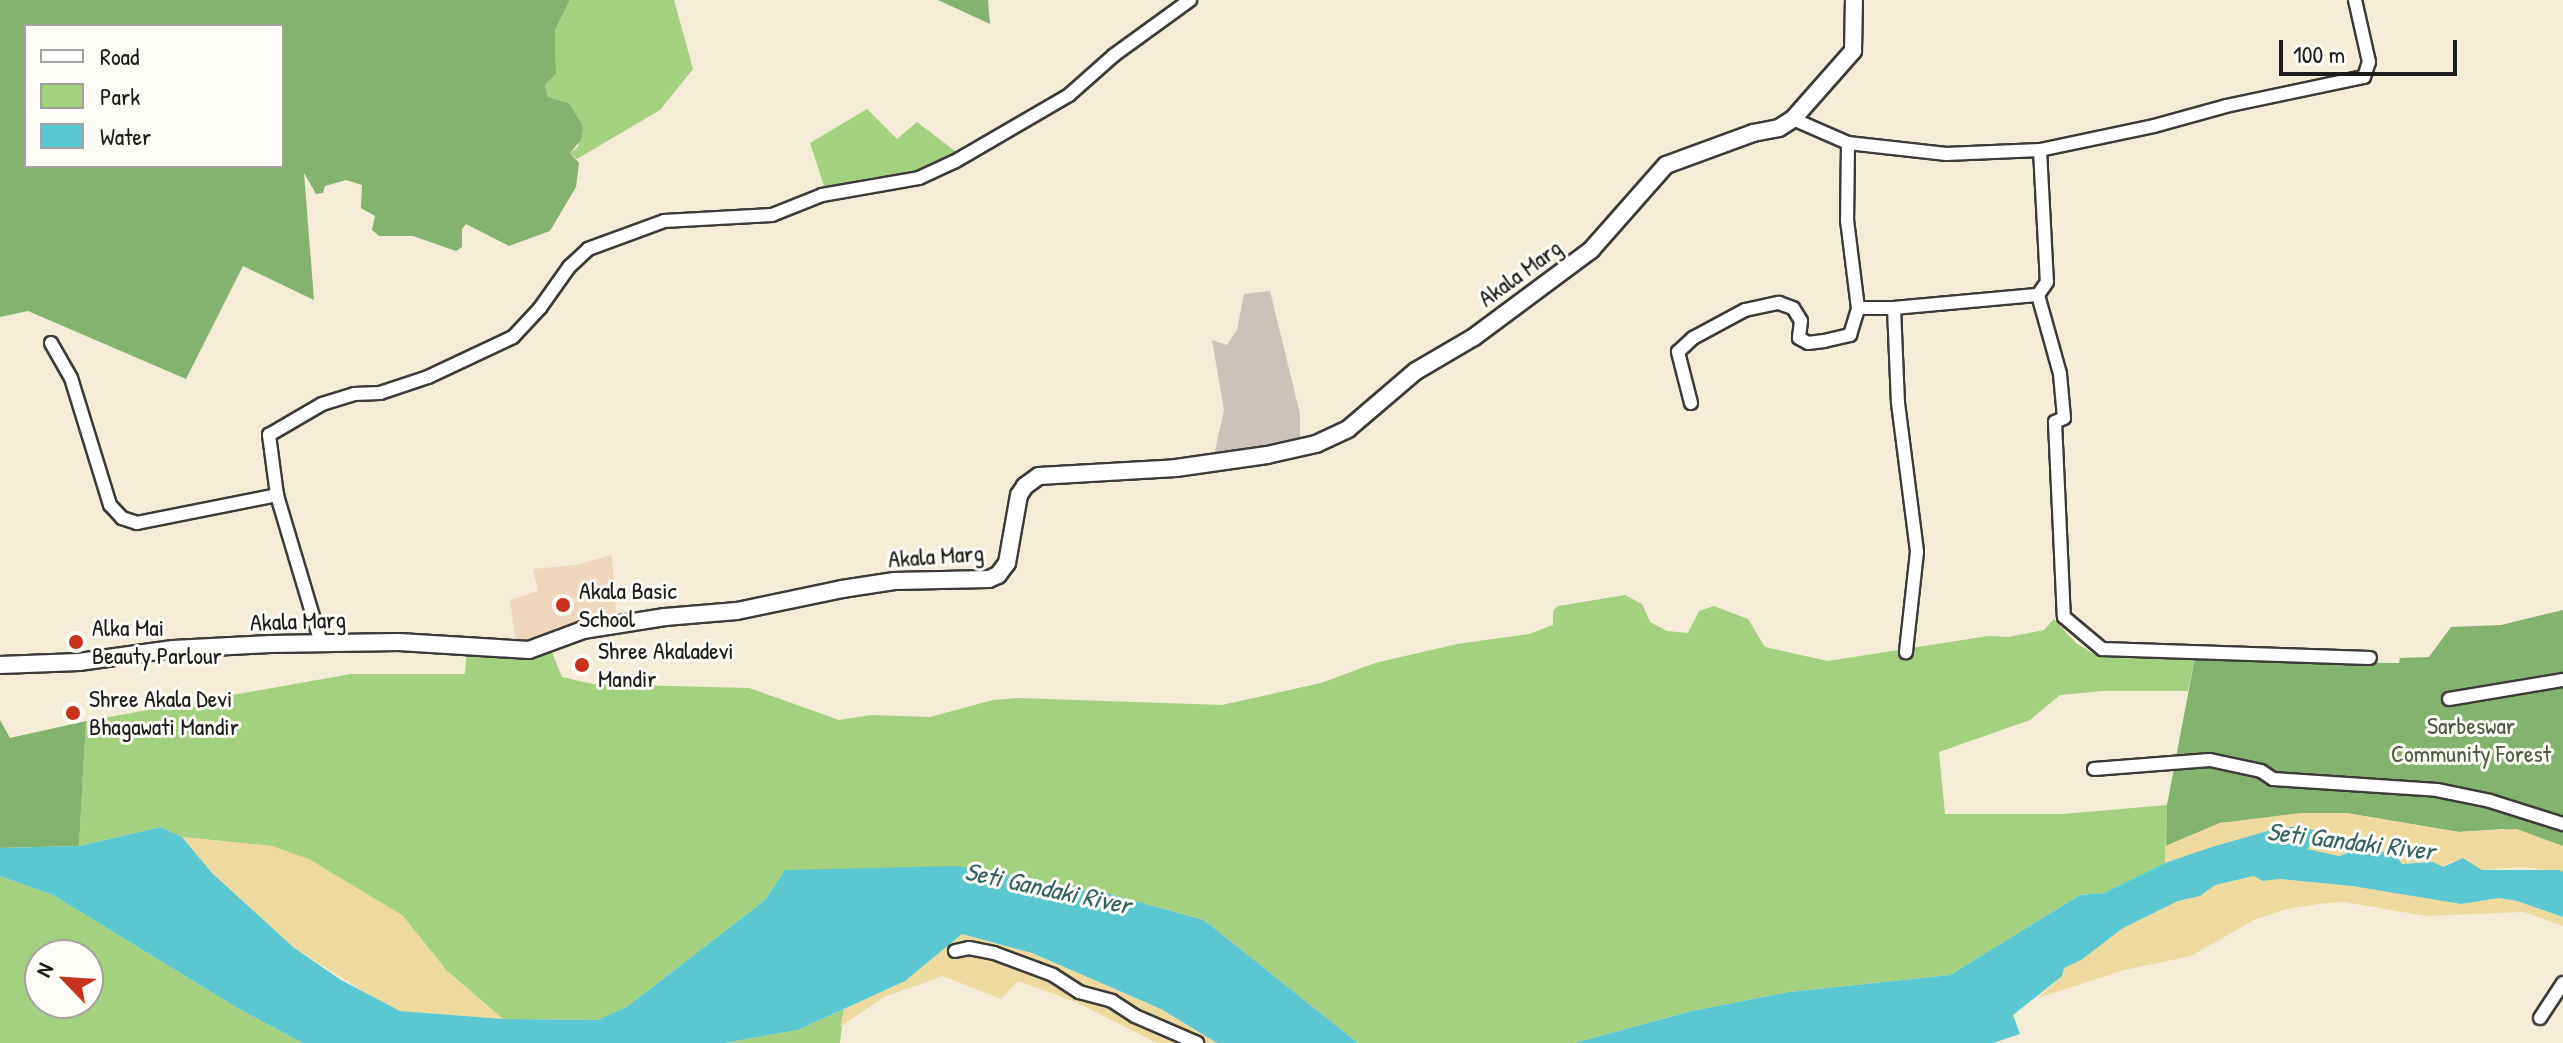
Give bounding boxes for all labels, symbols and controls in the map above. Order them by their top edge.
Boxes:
legend [24,24,284,168]
scale bar [2283,24,2461,74]
text: 100 m [2293,38,2345,70]
text: Road [100,40,139,72]
text: Park [100,80,140,112]
text: Water [100,120,151,152]
street label: Akala Marg [1473,233,1567,313]
street label: Akala Marg [887,538,985,574]
place label: Akala Basic School [579,577,677,633]
marker: Akala Basic School [554,596,572,614]
street label: Akala Marg [250,605,346,637]
place label: Alka Mai Beauty Parlour [92,614,222,670]
marker: Alka Mai Beauty Parlour [67,633,85,651]
place label: Shree Akaladevi Mandir [598,637,734,693]
marker: Shree Akaladevi Mandir [573,656,591,674]
place label: Shree Akala Devi Bhagawati Mandir [89,685,239,741]
marker: Shree Akala Devi Bhagawati Mandir [64,704,82,722]
park label: Sarbeswar Community Forest [2391,712,2551,768]
water label: Seti Gandaki River [2265,815,2437,867]
water label: Seti Gandaki River [962,855,1134,921]
north arrow [24,939,104,1019]
text: N [28,958,60,981]

